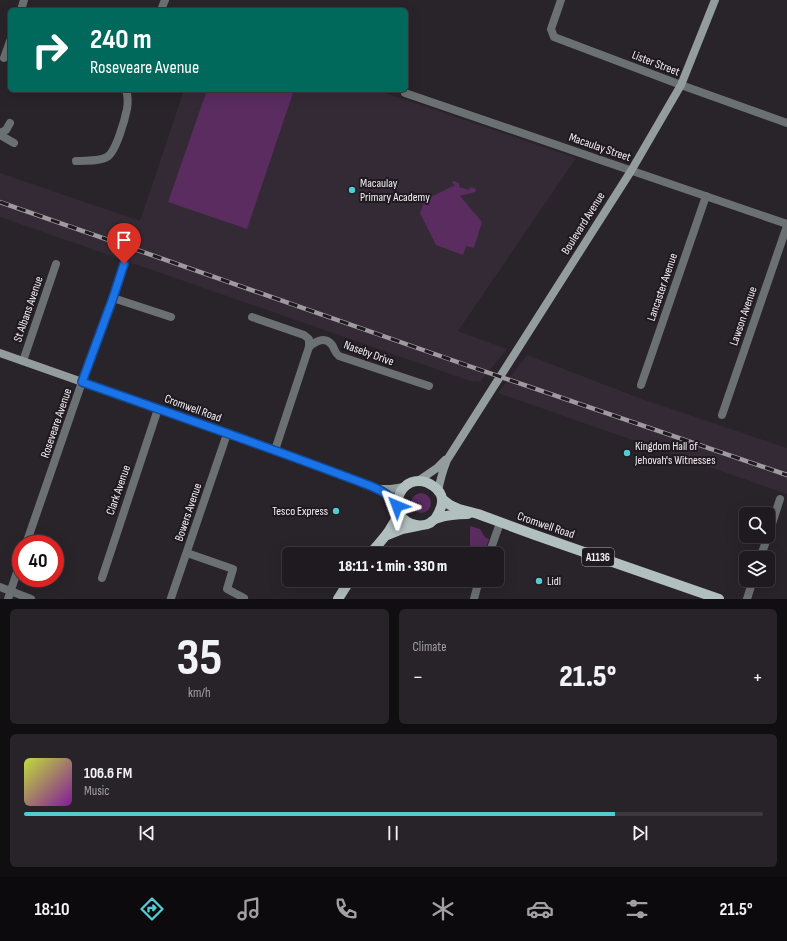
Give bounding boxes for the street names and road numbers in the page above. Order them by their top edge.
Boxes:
street label: Lister Street [630,47,682,80]
street label: Macaulay Street [567,130,633,165]
street label: Boulevard Avenue [558,189,609,257]
street label: Lancaster Avenue [644,251,681,323]
street label: St Albans Avenue [10,274,47,344]
street label: Lawson Avenue [726,285,761,348]
street label: Naseby Drive [342,337,396,370]
street label: Roseveare Avenue [38,386,75,460]
street label: Cromwell Road [162,391,223,426]
street label: Clark Avenue [103,463,134,517]
street label: Bowers Avenue [172,481,205,543]
street label: Cromwell Road [515,509,576,542]
road number: A1136 [582,548,614,566]

